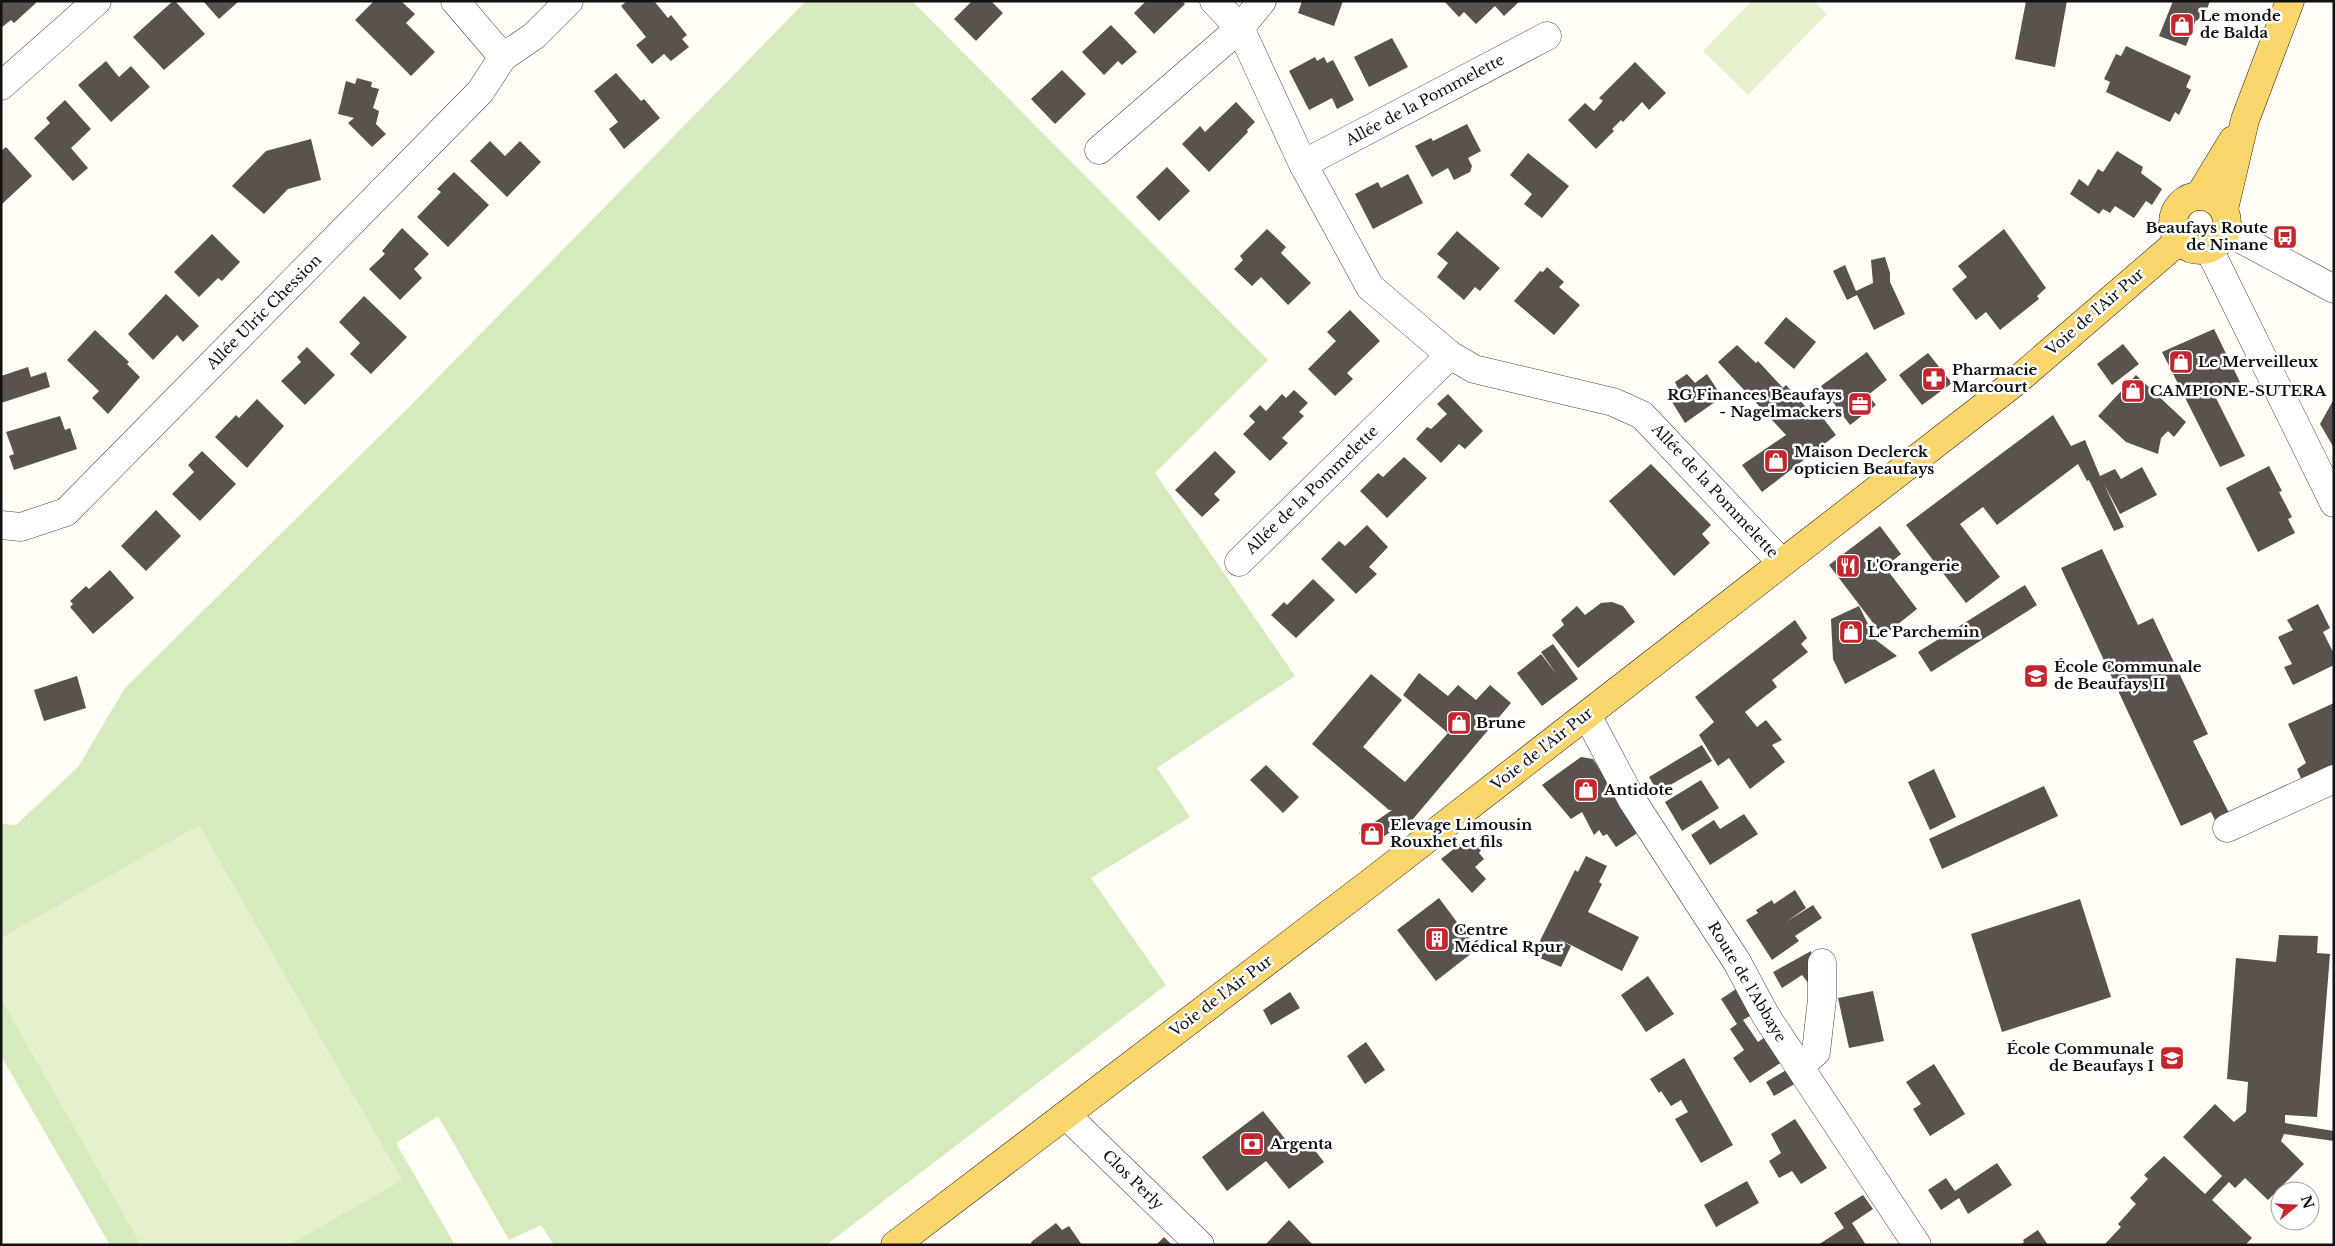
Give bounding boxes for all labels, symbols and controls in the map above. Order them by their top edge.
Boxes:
place label: Le monde de Balda [2200,6,2281,42]
shop icon: Le monde de Balda [2169,12,2195,38]
street label: Allée de la Pommelette [1341,50,1507,150]
place label: Beaufays Route de Ninane [2146,218,2268,254]
bus stop icon: Beaufays Route de Ninane [2272,224,2298,250]
street label: Allée Ulric Chession [201,250,325,374]
street label: Voie de l'Air Pur [2041,263,2148,360]
shop icon: Le Merveilleux [2168,349,2194,375]
place label: Le Merveilleux [2198,352,2318,371]
place label: Pharmacie Marcourt [1952,360,2038,396]
pharmacy icon: Pharmacie Marcourt [1921,366,1947,392]
shop icon: CAMPIONE-SUTERA [2120,378,2146,404]
place label: CAMPIONE-SUTERA [2150,381,2327,400]
place label: RG Finances Beaufays - Nagelmackers [1667,385,1842,421]
office icon: RG Finances Beaufays - Nagelmackers [1847,391,1873,417]
street label: Allée de la Pommelette [1647,419,1783,562]
street label: Allée de la Pommelette [1241,421,1382,559]
place label: Maison Declerck opticien Beaufays [1794,442,1934,478]
shop icon: Maison Declerck opticien Beaufays [1763,448,1789,474]
restaurant icon: L'Orangerie [1835,553,1861,579]
place label: L'Orangerie [1866,556,1960,575]
shop icon: Le Parchemin [1838,619,1864,645]
place label: Le Parchemin [1868,622,1980,641]
place label: École Communale de Beaufays II [2054,657,2202,693]
school or university icon: École Communale de Beaufays II [2023,663,2049,689]
street label: Voie de l'Air Pur [1486,703,1597,795]
shop icon: Brune [1446,710,1472,736]
place label: Brune [1476,713,1526,732]
shop icon: Antidote [1573,777,1599,803]
place label: Antidote [1603,780,1673,799]
place label: Elevage Limousin Rouxhet et fils [1390,815,1532,851]
shop icon: Elevage Limousin Rouxhet et fils [1359,821,1385,847]
street label: Route de l'Abbaye [1704,918,1791,1045]
place label: Centre Médical Rpur [1454,920,1563,956]
building icon: Centre Médical Rpur [1424,926,1450,952]
street label: Voie de l'Air Pur [1165,950,1276,1041]
place label: École Communale de Beaufays I [2006,1039,2154,1075]
school or university icon: École Communale de Beaufays I [2159,1045,2185,1071]
bank icon: Argenta [1239,1131,1265,1157]
place label: Argenta [1269,1134,1333,1153]
street label: Clos Perly [1099,1146,1168,1214]
north arrow [2270,1181,2320,1231]
text: N [2297,1193,2318,1211]

